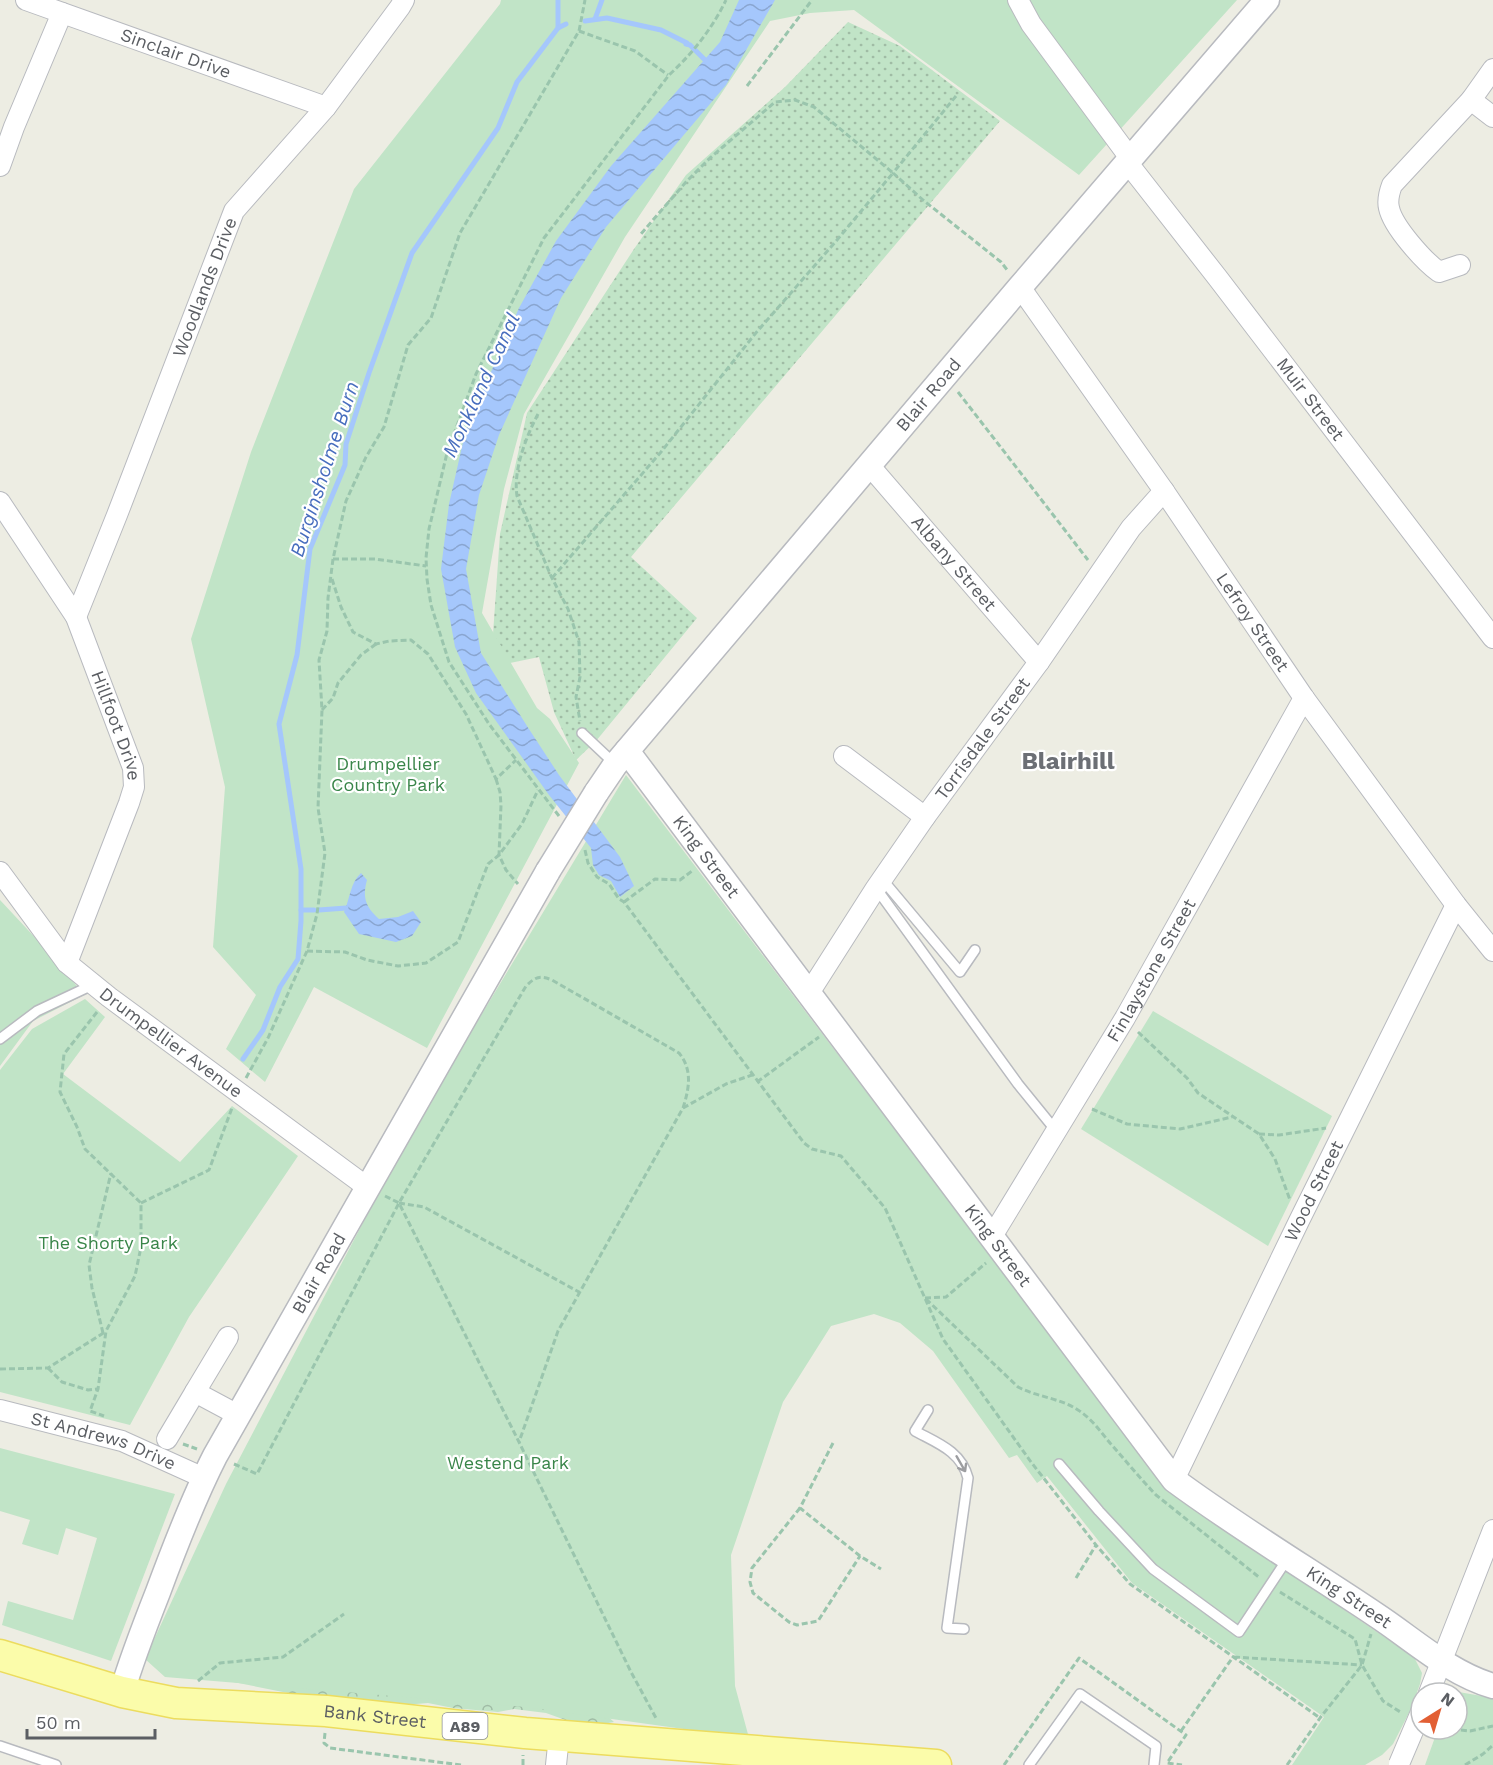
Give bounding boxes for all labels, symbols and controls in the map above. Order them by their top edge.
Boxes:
street label: Sinclair Drive [118,24,234,82]
street label: Woodlands Drive [168,214,241,360]
water label: Monkland Canal [437,309,525,461]
street label: Blair Road [891,354,965,435]
street label: Muir Street [1273,354,1349,445]
water label: Burginsholme Burn [284,378,364,560]
street label: Albany Street [907,511,1001,615]
street label: Lefroy Street [1212,568,1294,676]
street label: Hillfoot Drive [87,668,145,781]
street label: Torrisdale Street [930,673,1034,804]
district label: Blairhill [1021,747,1115,775]
park label: Drumpellier Country Park [331,753,445,795]
street label: King Street [669,811,745,902]
street label: Finlaystone Street [1102,895,1200,1045]
street label: Drumpellier Avenue [95,983,247,1102]
street label: Wood Street [1280,1137,1347,1245]
street label: King Street [961,1200,1036,1291]
street label: Blair Road [287,1229,350,1317]
park label: The Shorty Park [38,1232,178,1253]
street label: St Andrews Drive [29,1407,179,1474]
park label: Westend Park [447,1452,569,1473]
one-way arrow [956,1455,968,1472]
street label: King Street [1303,1561,1396,1633]
north arrow [1409,1681,1469,1741]
text: N [1437,1688,1458,1711]
street label: Bank Street [322,1700,428,1732]
scale bar [27,1702,154,1740]
text: 50 m [36,1712,81,1733]
road number: A89 [442,1713,488,1739]

